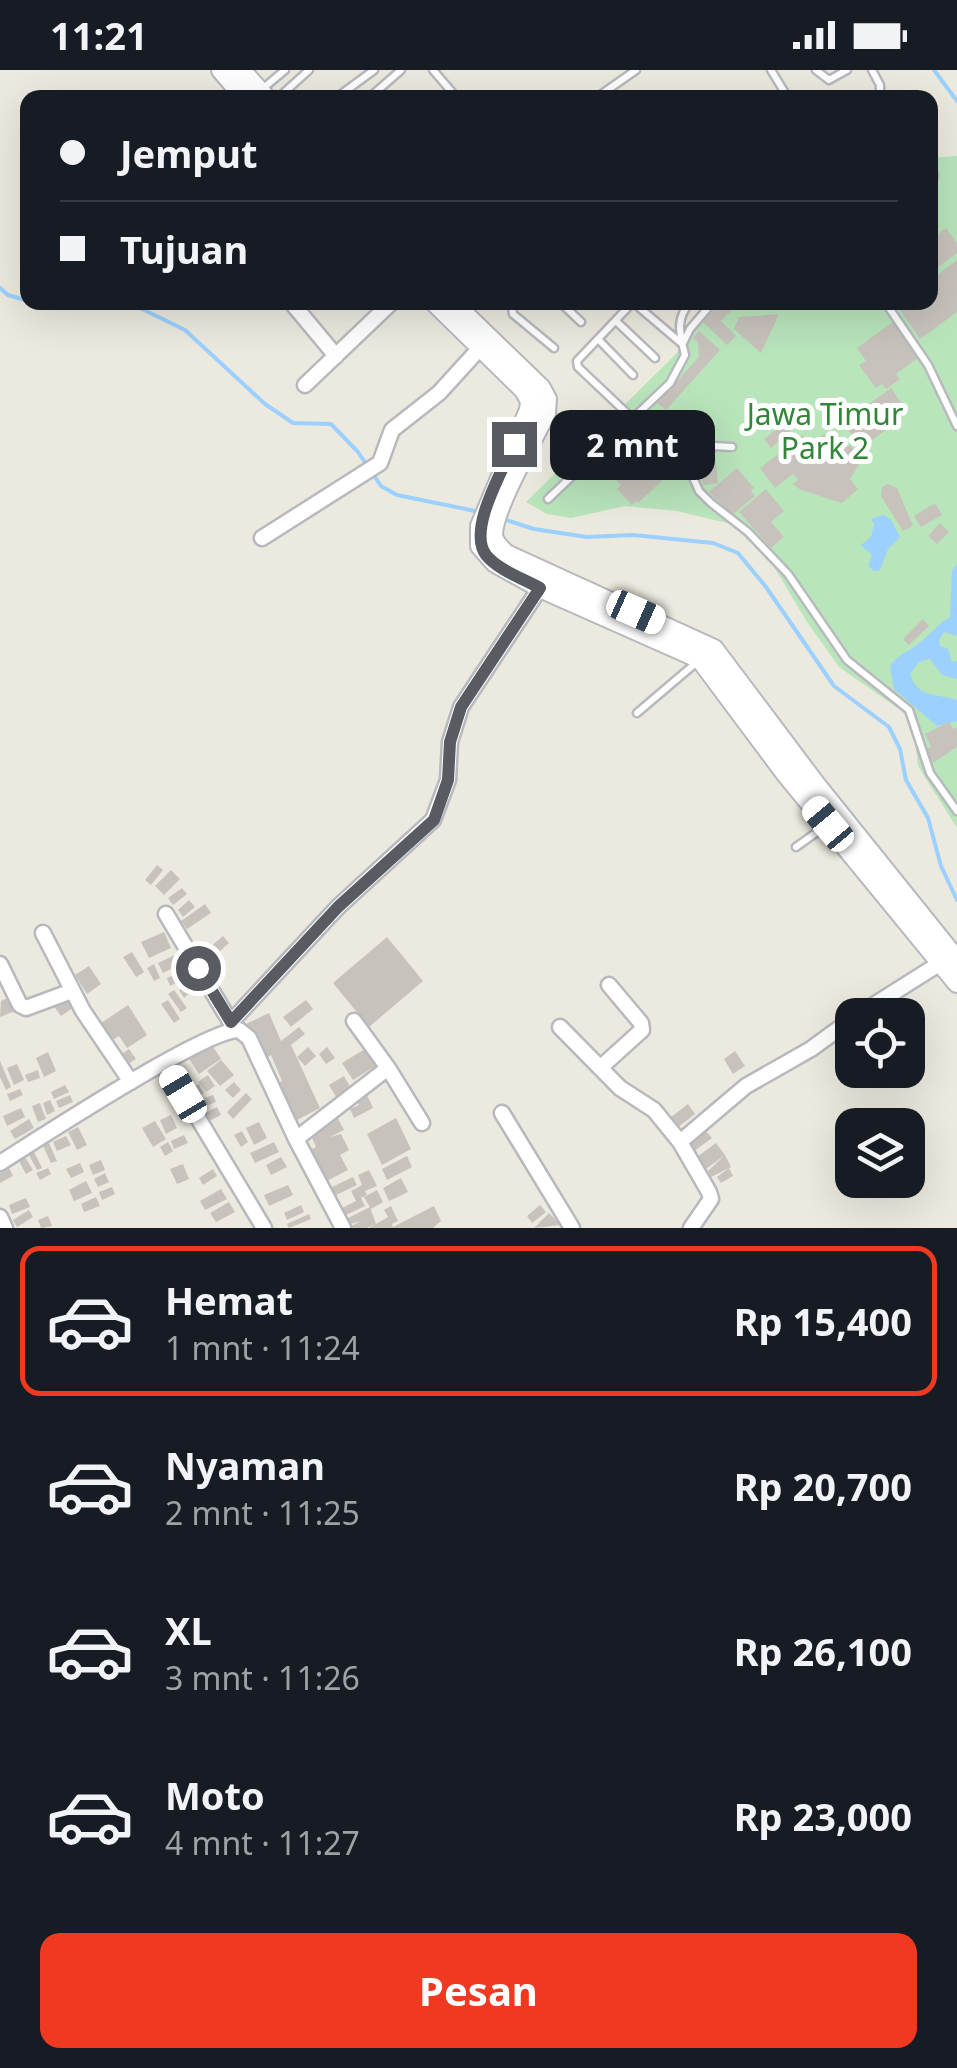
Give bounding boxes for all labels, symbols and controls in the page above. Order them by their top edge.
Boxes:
text: 11:21 [50,9,148,61]
text: Jemput [120,127,258,179]
text: Tujuan [120,223,248,275]
park label: Jawa Timur Park 2 [744,393,903,468]
callout: 2 mnt [549,409,714,479]
route end [492,422,537,467]
text: 2 mnt [586,423,679,466]
car [602,586,670,638]
car [797,791,859,857]
route start [176,946,221,991]
map controls [835,998,925,1198]
button: locate [835,998,925,1088]
car [155,1061,211,1127]
button: layers [835,1108,925,1198]
text: Hemat [165,1274,293,1326]
icon: car [45,1276,135,1366]
text: Rp 15,400 [734,1295,912,1347]
text: 1 mnt · 11:24 [165,1326,360,1369]
text: Nyaman [165,1439,325,1491]
icon: car [45,1441,135,1531]
text: Rp 20,700 [734,1460,912,1512]
text: 2 mnt · 11:25 [165,1491,360,1534]
text: XL [165,1604,212,1656]
icon: car [45,1606,135,1696]
text: Rp 26,100 [734,1625,912,1677]
text: 3 mnt · 11:26 [165,1656,360,1699]
text: Moto [165,1769,265,1821]
icon: car [45,1771,135,1861]
text: Rp 23,000 [734,1790,912,1842]
text: 4 mnt · 11:27 [165,1821,360,1864]
button: Pesan [40,1933,917,2048]

